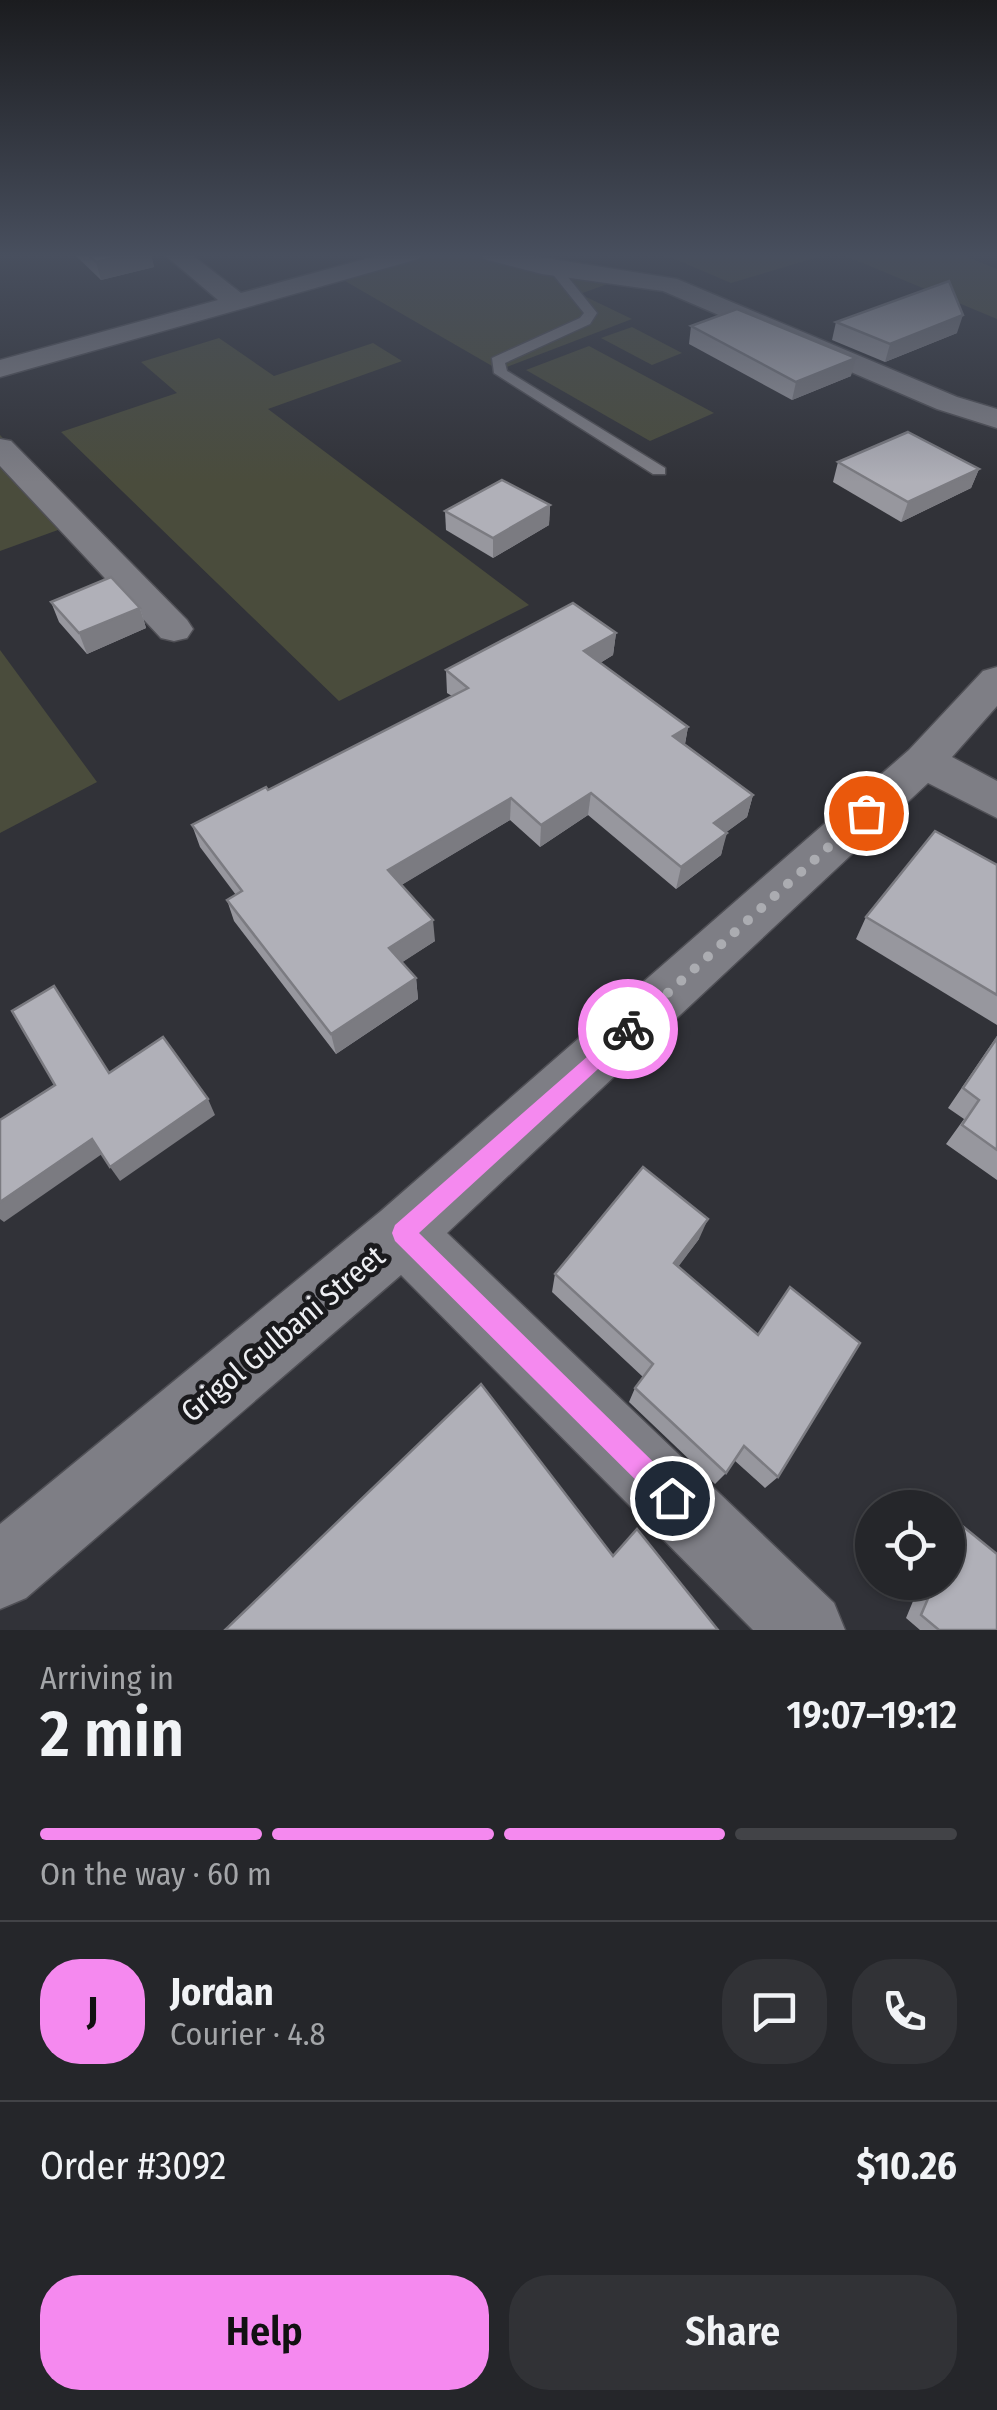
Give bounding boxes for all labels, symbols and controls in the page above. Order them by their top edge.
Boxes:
pin [824,771,909,856]
icon: bag [839,786,894,841]
courier [578,979,678,1079]
icon: bike [601,1002,656,1057]
street label: Grigol Gulbani Street [174,1238,392,1430]
pin [630,1456,715,1541]
icon: home [645,1471,700,1526]
map controls [855,1490,965,1600]
button: locate [855,1490,965,1600]
text: Arriving in [40,1659,174,1697]
text: 19:07–19:12 [786,1692,957,1738]
text: 2 min [40,1695,184,1773]
text: On the way · 60 m [40,1855,272,1893]
button: chat [722,1959,827,2064]
button: phone [852,1959,957,2064]
text: Jordan [170,1969,274,2015]
text: J [87,1988,98,2034]
text: Courier · 4.8 [170,2015,326,2053]
text: Order #3092 [40,2143,226,2189]
text: $10.26 [856,2143,957,2189]
button: Help [40,2275,489,2390]
button: Share [509,2275,957,2390]

